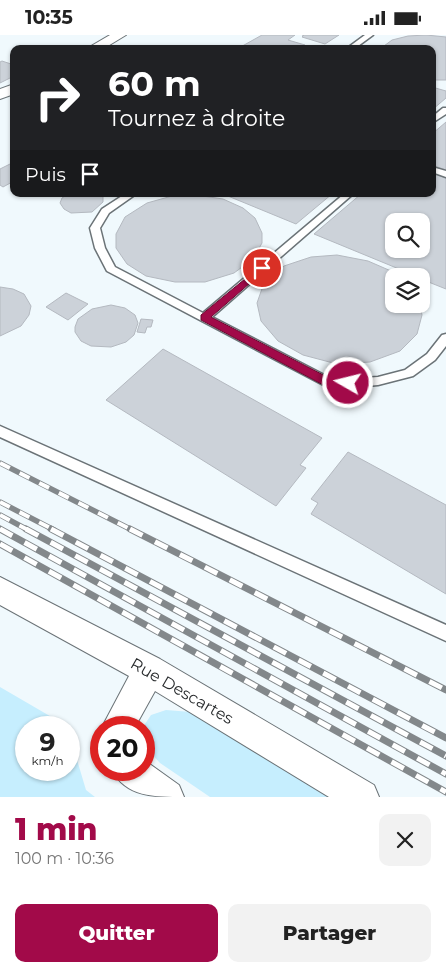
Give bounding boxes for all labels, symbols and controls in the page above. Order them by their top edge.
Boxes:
text: 10:35 [25,6,73,29]
text: 60 m [108,62,201,105]
icon: right [25,65,90,130]
text: Tournez à droite [108,105,285,132]
icon: arrive [76,160,104,188]
text: Puis [25,163,66,186]
map controls [385,213,430,313]
button: search [385,213,430,258]
pin [241,247,283,289]
icon: arrive [248,254,276,282]
button: layers [385,268,430,313]
position arrow [321,356,373,408]
street label: Rue Descartes [127,654,237,728]
speed limit sign: 20 [90,716,155,781]
text: 9 [40,727,55,757]
text: km/h [31,753,64,768]
text: 1 min [15,811,98,848]
button: close [379,814,431,866]
text: 100 m · 10:36 [15,849,114,868]
button: Quitter [15,904,218,962]
button: Partager [228,904,431,962]

